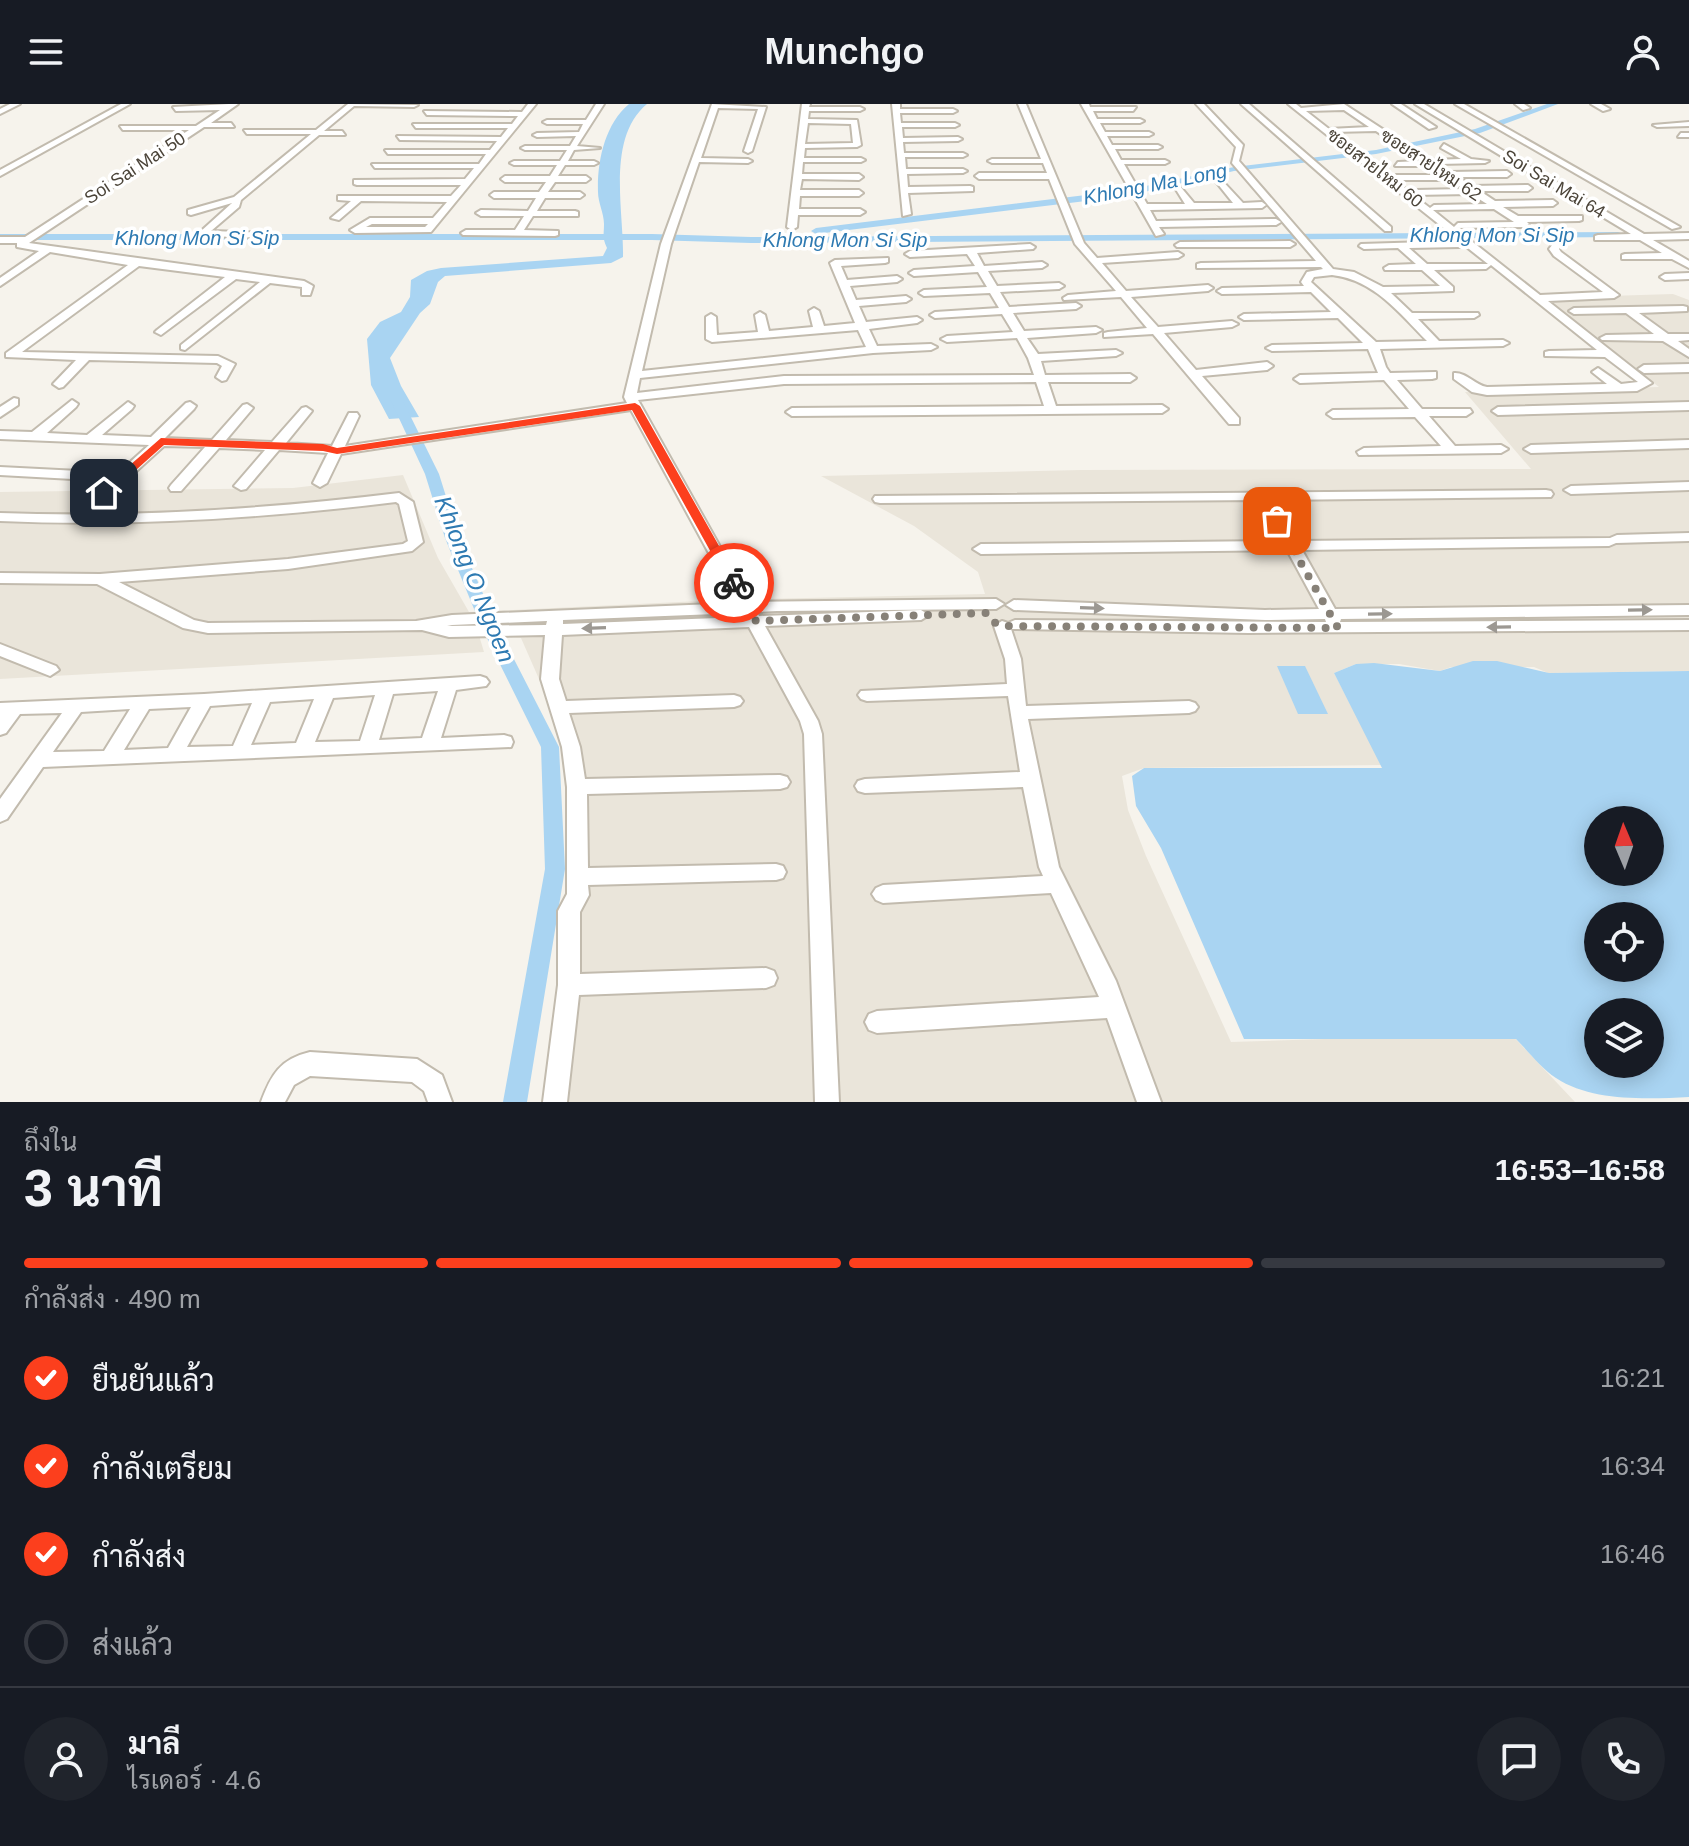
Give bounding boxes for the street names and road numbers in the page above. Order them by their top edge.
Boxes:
street label: ซอยสายไหม 60 [1323,122,1429,212]
street label: ซอยสายไหม 62 [1377,123,1487,205]
street label: Soi Sai Mai 50 [81,128,189,208]
street label: Soi Sai Mai 64 [1499,146,1609,222]

